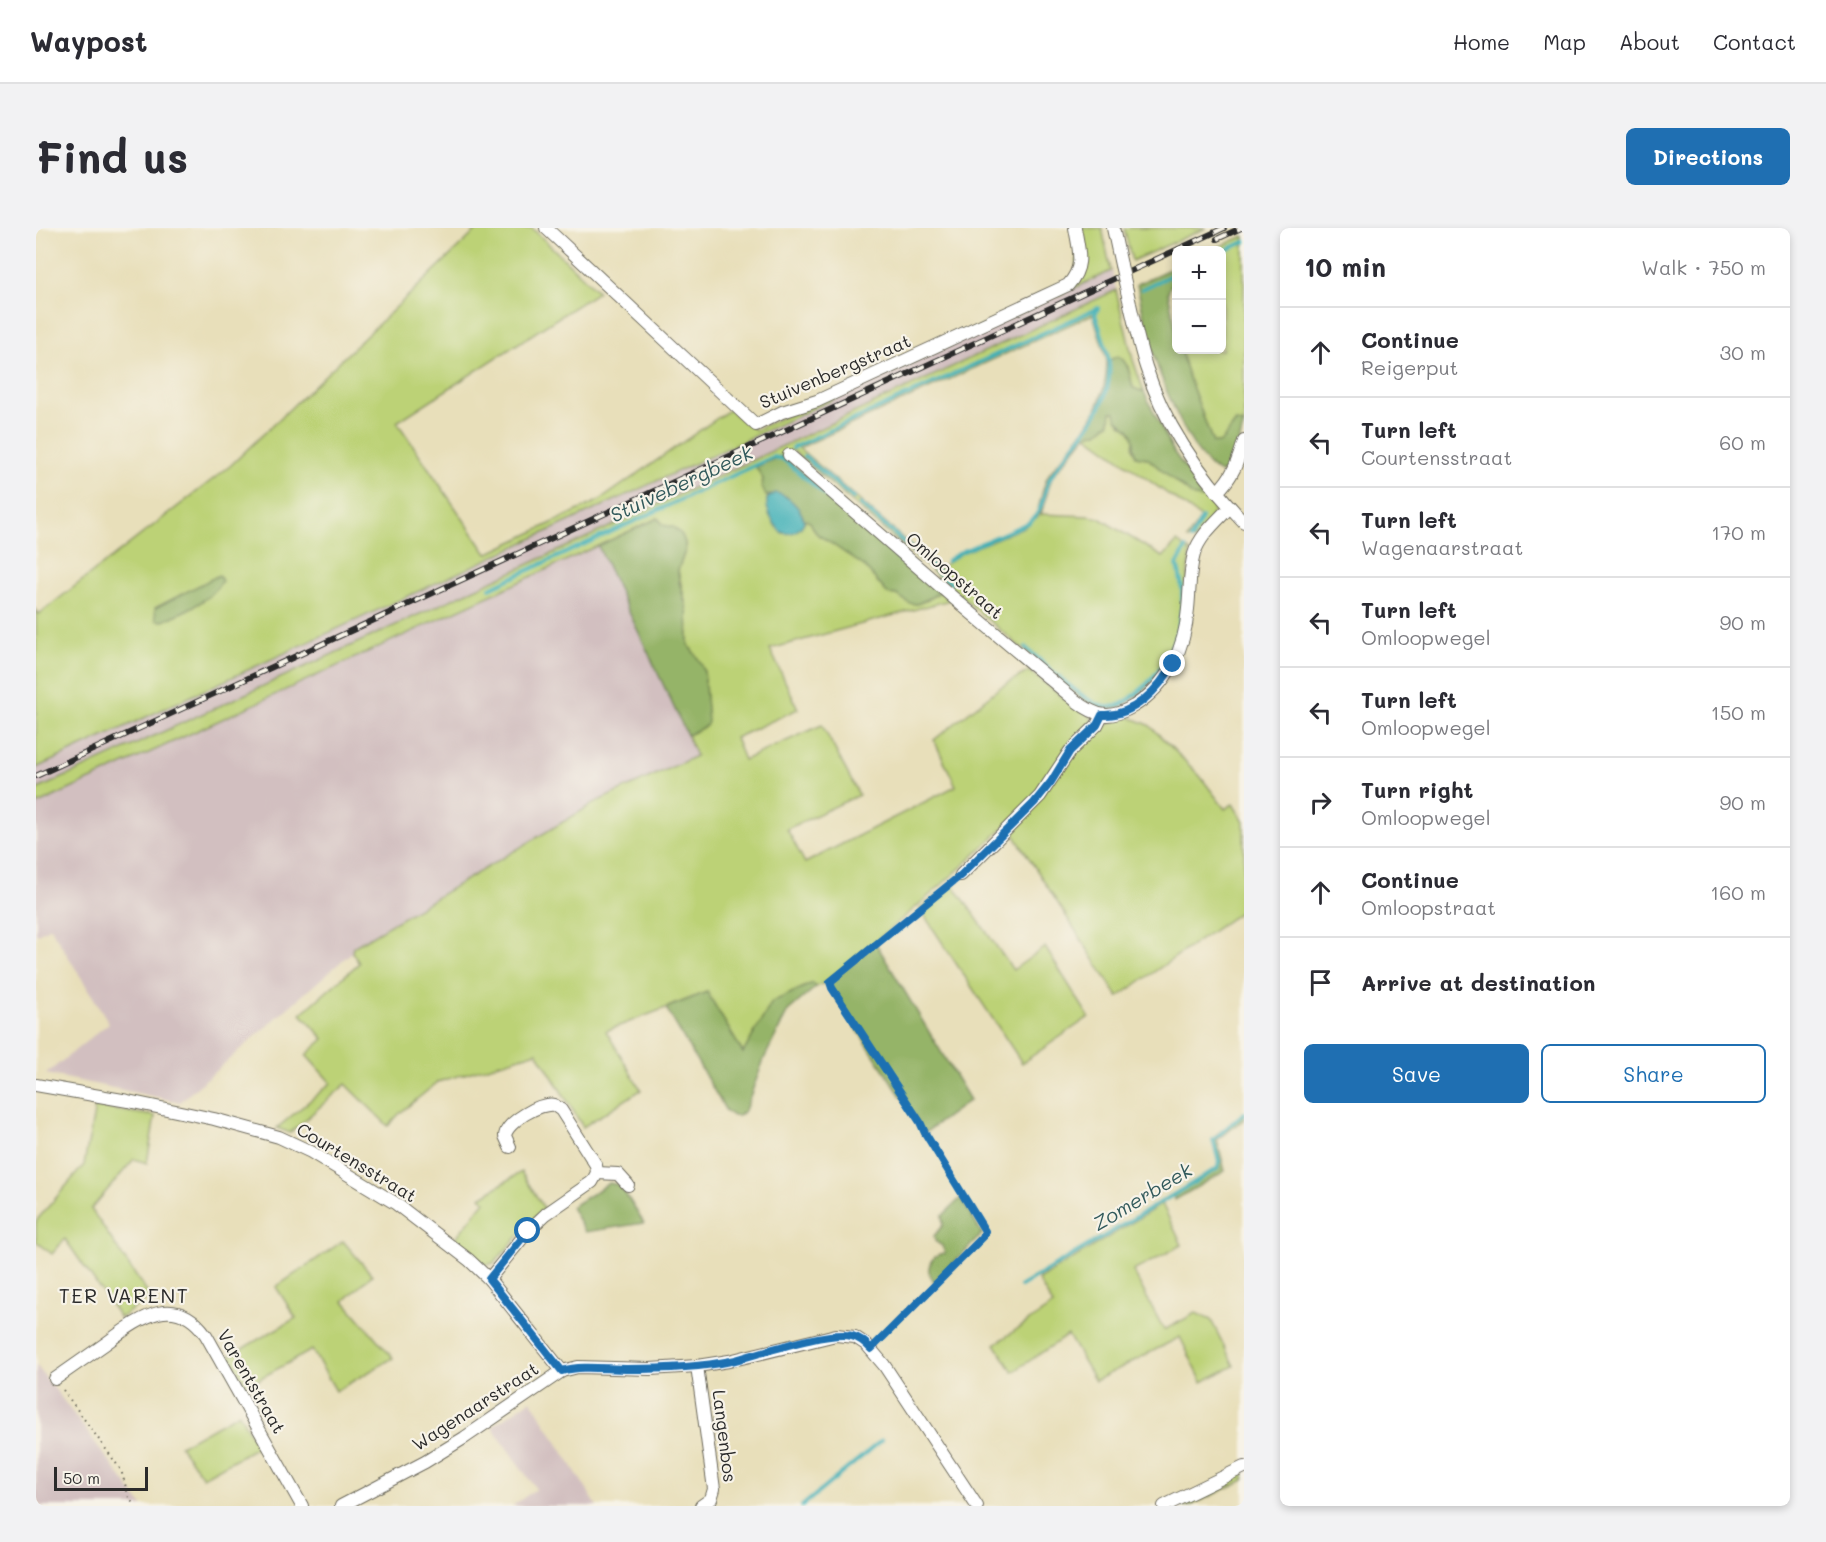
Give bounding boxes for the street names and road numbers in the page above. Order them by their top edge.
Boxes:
street label: Stuivenbergstraat [756,328,914,414]
street label: Omloopstraat [901,526,1009,624]
street label: Courtensstraat [292,1117,422,1207]
street label: Varentstraat [212,1324,292,1438]
street label: Wagenaarstraat [407,1356,543,1456]
street label: Langenbos [707,1388,743,1484]

